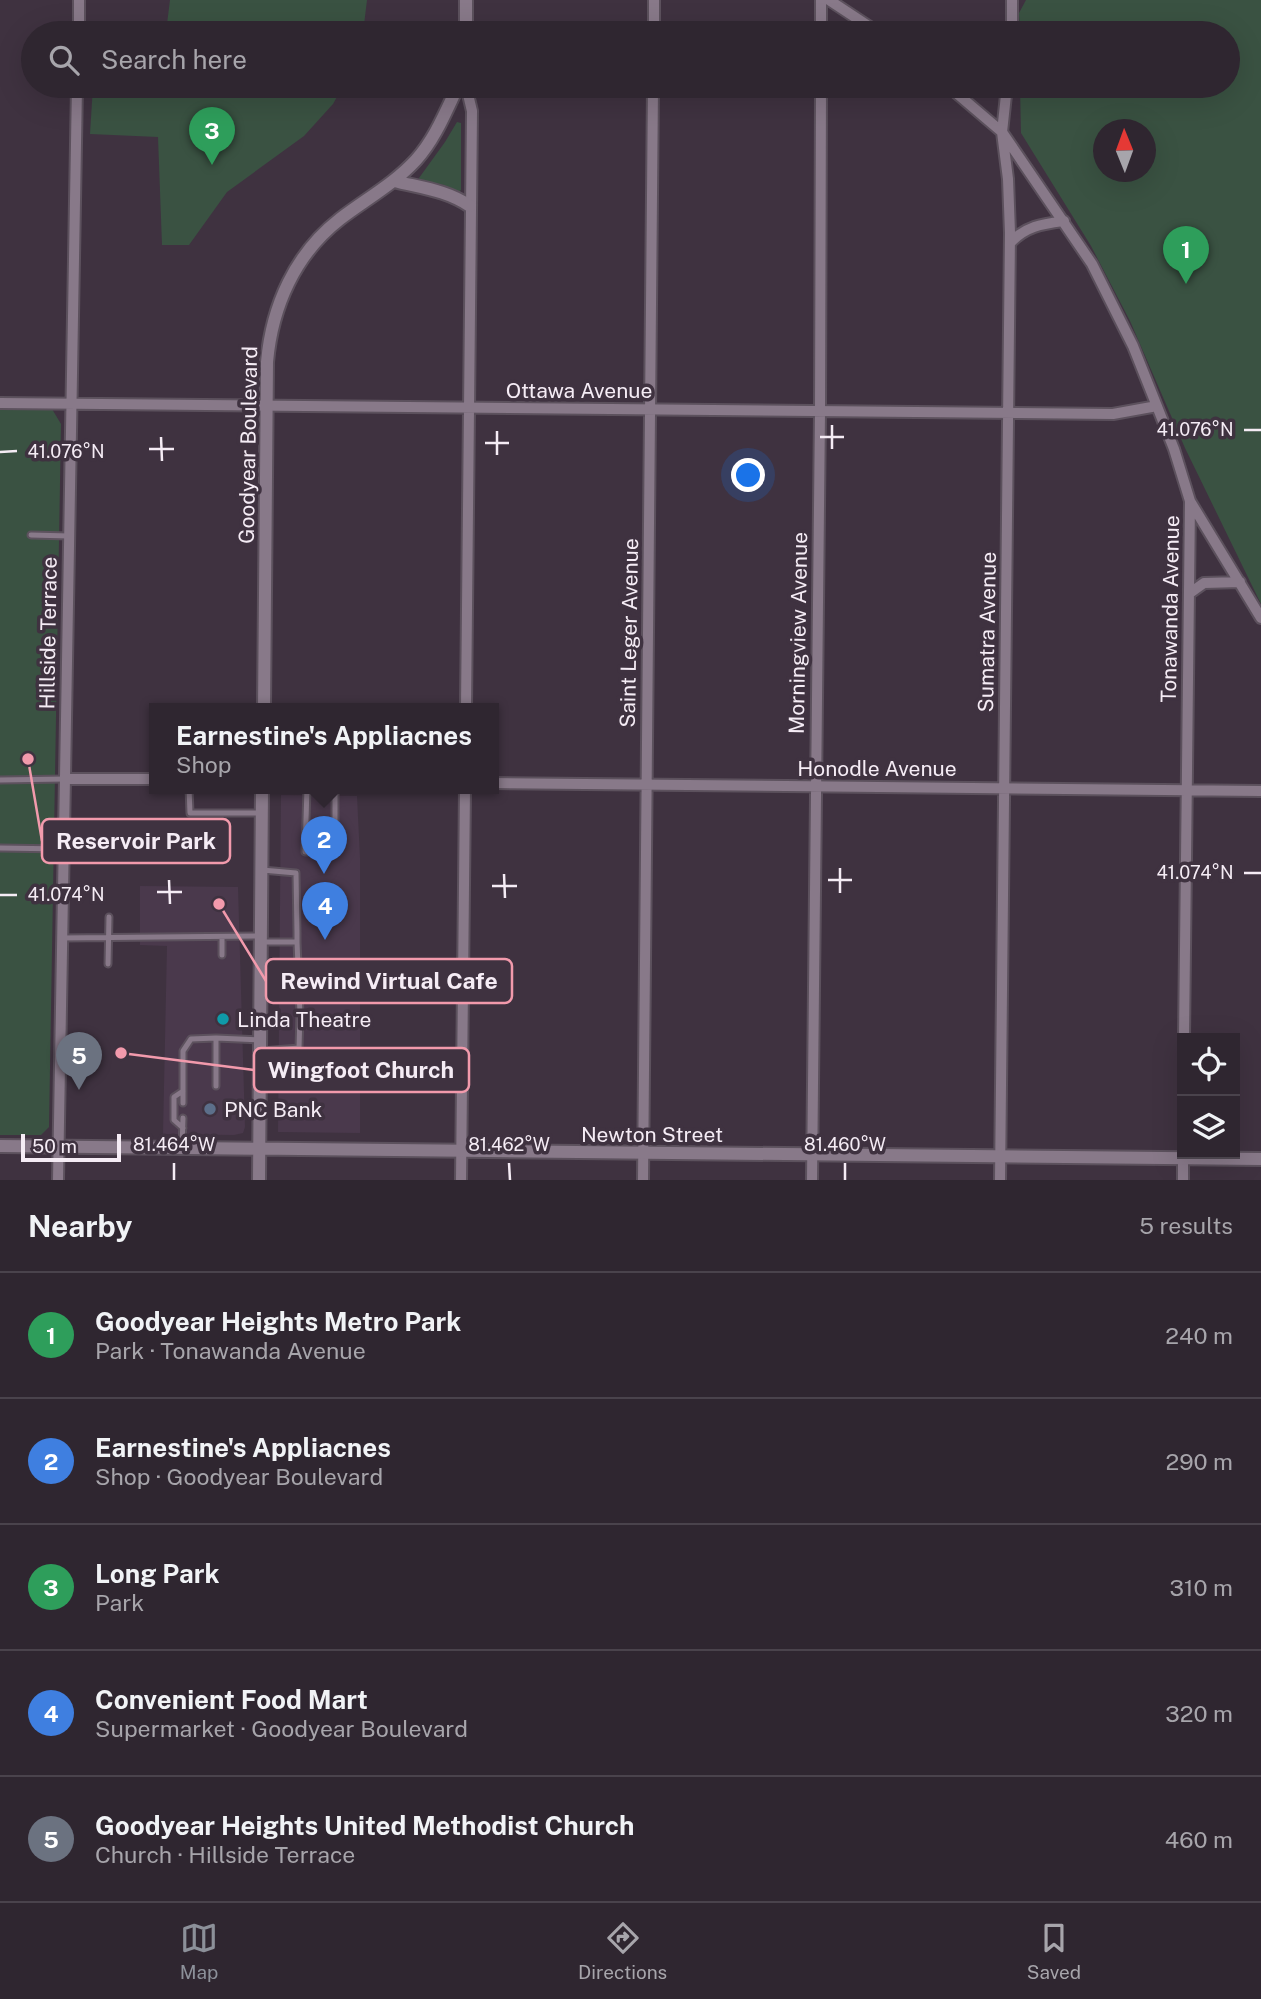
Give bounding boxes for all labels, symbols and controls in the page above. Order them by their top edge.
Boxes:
search box [21,21,1240,98]
icon: search [45,41,83,79]
text: Search here [101,44,247,75]
pin: 3 [189,107,235,165]
north arrow [1093,119,1156,182]
pin: 1 [1163,226,1209,284]
street label: Goodyear Boulevard [234,346,262,544]
street label: Ottawa Avenue [506,378,652,403]
text: 41.076°N [1157,419,1233,440]
text: 41.076°N [28,441,104,462]
your location [731,458,765,492]
street label: Tonawanda Avenue [1156,515,1184,703]
street label: Morningview Avenue [784,532,812,734]
street label: Saint Leger Avenue [615,538,643,728]
street label: Sumatra Avenue [973,552,1001,712]
street label: Hillside Terrace [34,557,62,709]
popup [149,703,499,794]
text: Earnestine's Appliacnes [176,720,472,751]
text: Shop [176,751,231,778]
street label: Honodle Avenue [797,756,957,781]
pin: 2 [301,816,347,874]
callout: Reservoir Park [42,819,230,863]
text: Reservoir Park [56,827,216,854]
text: 41.074°N [1157,862,1233,883]
pin: 4 [302,882,348,940]
text: 41.074°N [28,884,104,905]
callout: Rewind Virtual Cafe [266,959,512,1003]
text: Rewind Virtual Cafe [280,967,498,994]
place label: Linda Theatre [237,1007,371,1032]
marker: Linda Theatre [215,1011,231,1027]
pin: 5 [56,1032,102,1090]
map controls [1177,1033,1240,1159]
button: locate [1177,1033,1240,1096]
callout: Wingfoot Church [254,1048,469,1092]
text: Wingfoot Church [268,1056,454,1083]
button: layers [1177,1096,1240,1159]
place label: PNC Bank [224,1097,323,1122]
marker: PNC Bank [202,1101,218,1117]
street label: Newton Street [581,1122,723,1147]
scale bar [21,1131,121,1163]
text: 81.464°W [133,1134,215,1155]
text: 81.462°W [468,1134,550,1155]
text: 81.460°W [804,1134,886,1155]
text: 50 m [32,1135,77,1157]
text: Nearby [28,1208,132,1244]
text: 5 results [1139,1212,1233,1239]
text: Goodyear Heights Metro Park [95,1306,461,1337]
text: 1 [46,1322,56,1349]
text: 240 m [1165,1322,1233,1349]
text: Park · Tonawanda Avenue [95,1337,366,1364]
text: Earnestine's Appliacnes [95,1432,391,1463]
text: 2 [44,1448,58,1475]
text: 290 m [1166,1448,1233,1475]
text: Shop · Goodyear Boulevard [95,1463,383,1490]
text: Long Park [95,1558,219,1589]
text: 3 [43,1574,59,1601]
text: 310 m [1170,1574,1233,1601]
text: Park [95,1589,144,1616]
text: Convenient Food Mart [95,1684,368,1715]
text: 4 [43,1700,59,1727]
text: 320 m [1165,1700,1233,1727]
text: Supermarket · Goodyear Boulevard [95,1715,468,1742]
text: Goodyear Heights United Methodist Church [95,1810,634,1841]
text: 5 [43,1826,59,1853]
text: 460 m [1165,1826,1233,1853]
text: Church · Hillside Terrace [95,1841,355,1868]
tab: Map [180,1919,218,1983]
tab: Directions [578,1919,667,1983]
tab: Saved [1027,1919,1081,1983]

